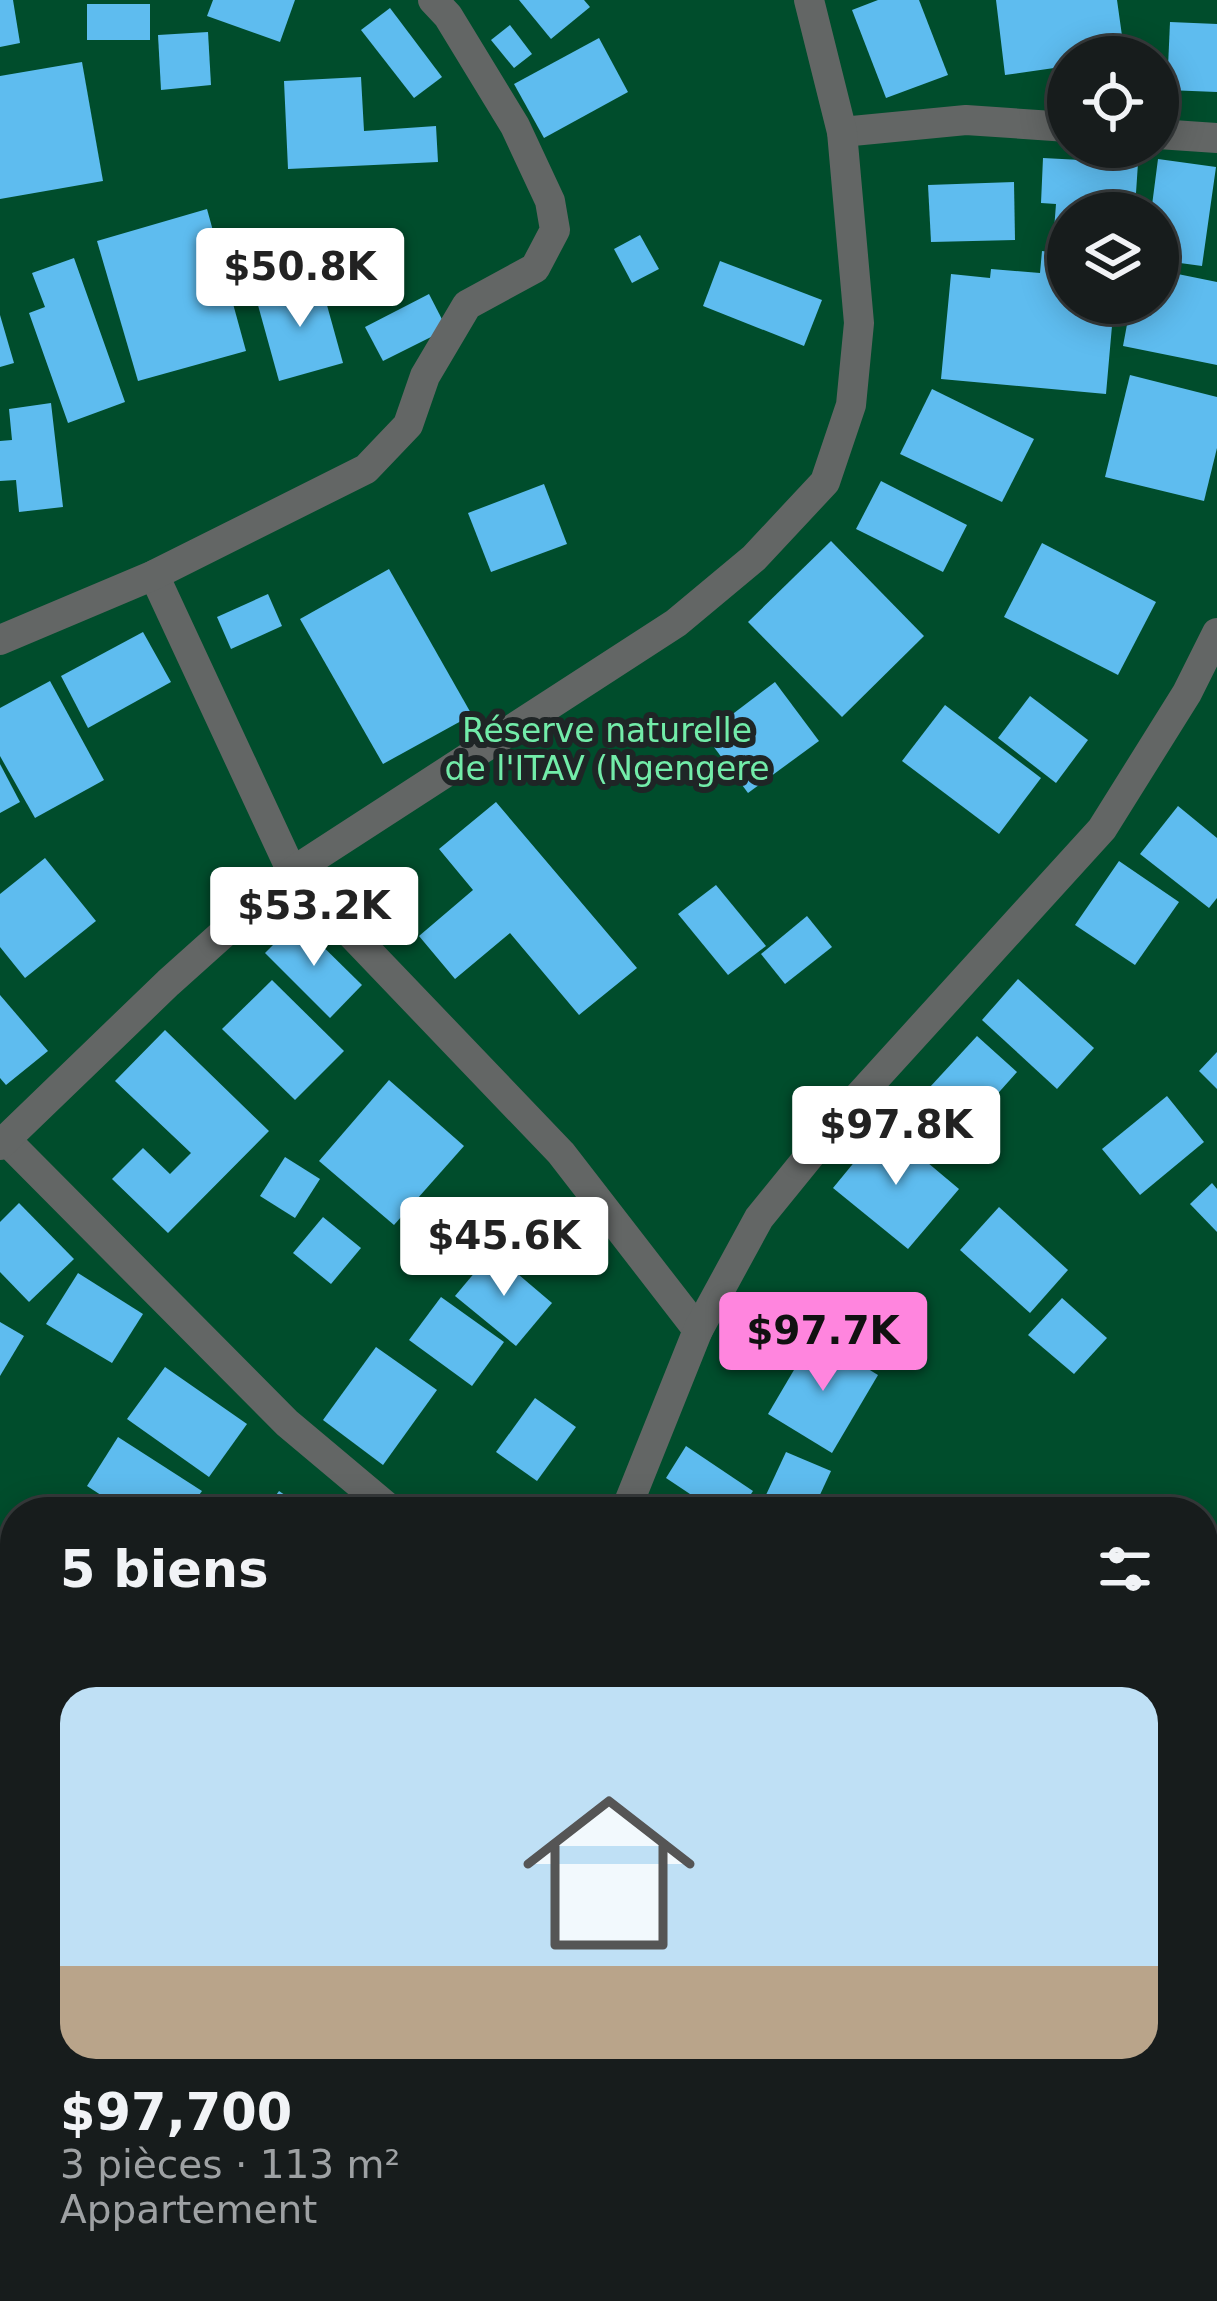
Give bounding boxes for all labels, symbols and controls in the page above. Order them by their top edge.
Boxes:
map controls [1047,36,1179,324]
button: locate [1047,36,1179,168]
button: layers [1047,192,1179,324]
pin: $50.8K [202,228,398,330]
text: $50.8K [223,244,377,289]
park label: Réserve naturelle de l'ITAV (Ngengere [445,711,769,788]
pin: $53.2K [216,867,412,969]
text: $53.2K [237,883,391,928]
pin: $97.8K [798,1086,994,1188]
text: $97.8K [819,1102,973,1147]
pin: $45.6K [406,1197,602,1299]
text: $45.6K [427,1213,581,1258]
pin: $97.7K [725,1292,921,1394]
text: $97.7K [746,1308,900,1353]
icon: filters [1092,1536,1158,1602]
text: 5 biens [60,1540,268,1599]
icon: home [501,1765,717,1981]
text: $97,700 [60,2083,292,2142]
text: 3 pièces · 113 m² [60,2142,400,2187]
text: Appartement [60,2187,317,2232]

